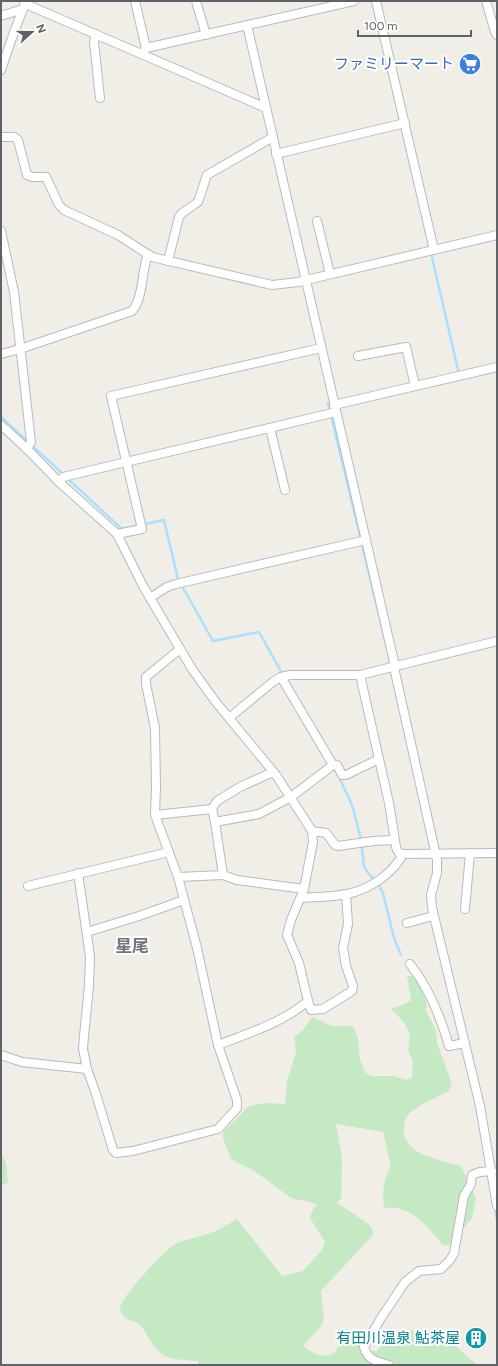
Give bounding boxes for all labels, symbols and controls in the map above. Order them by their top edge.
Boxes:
north arrow [12,12,52,52]
scale bar [358,12,471,38]
text: 100 m [364,19,398,33]
text: N [33,22,48,35]
supermarket icon: ファミリーマート [457,51,483,77]
place label: ファミリーマート [334,55,454,73]
district label: 星尾 [115,936,149,956]
building icon: 有田川温泉 鮎茶屋 [463,1325,489,1351]
place label: 有田川温泉 鮎茶屋 [336,1329,460,1347]

